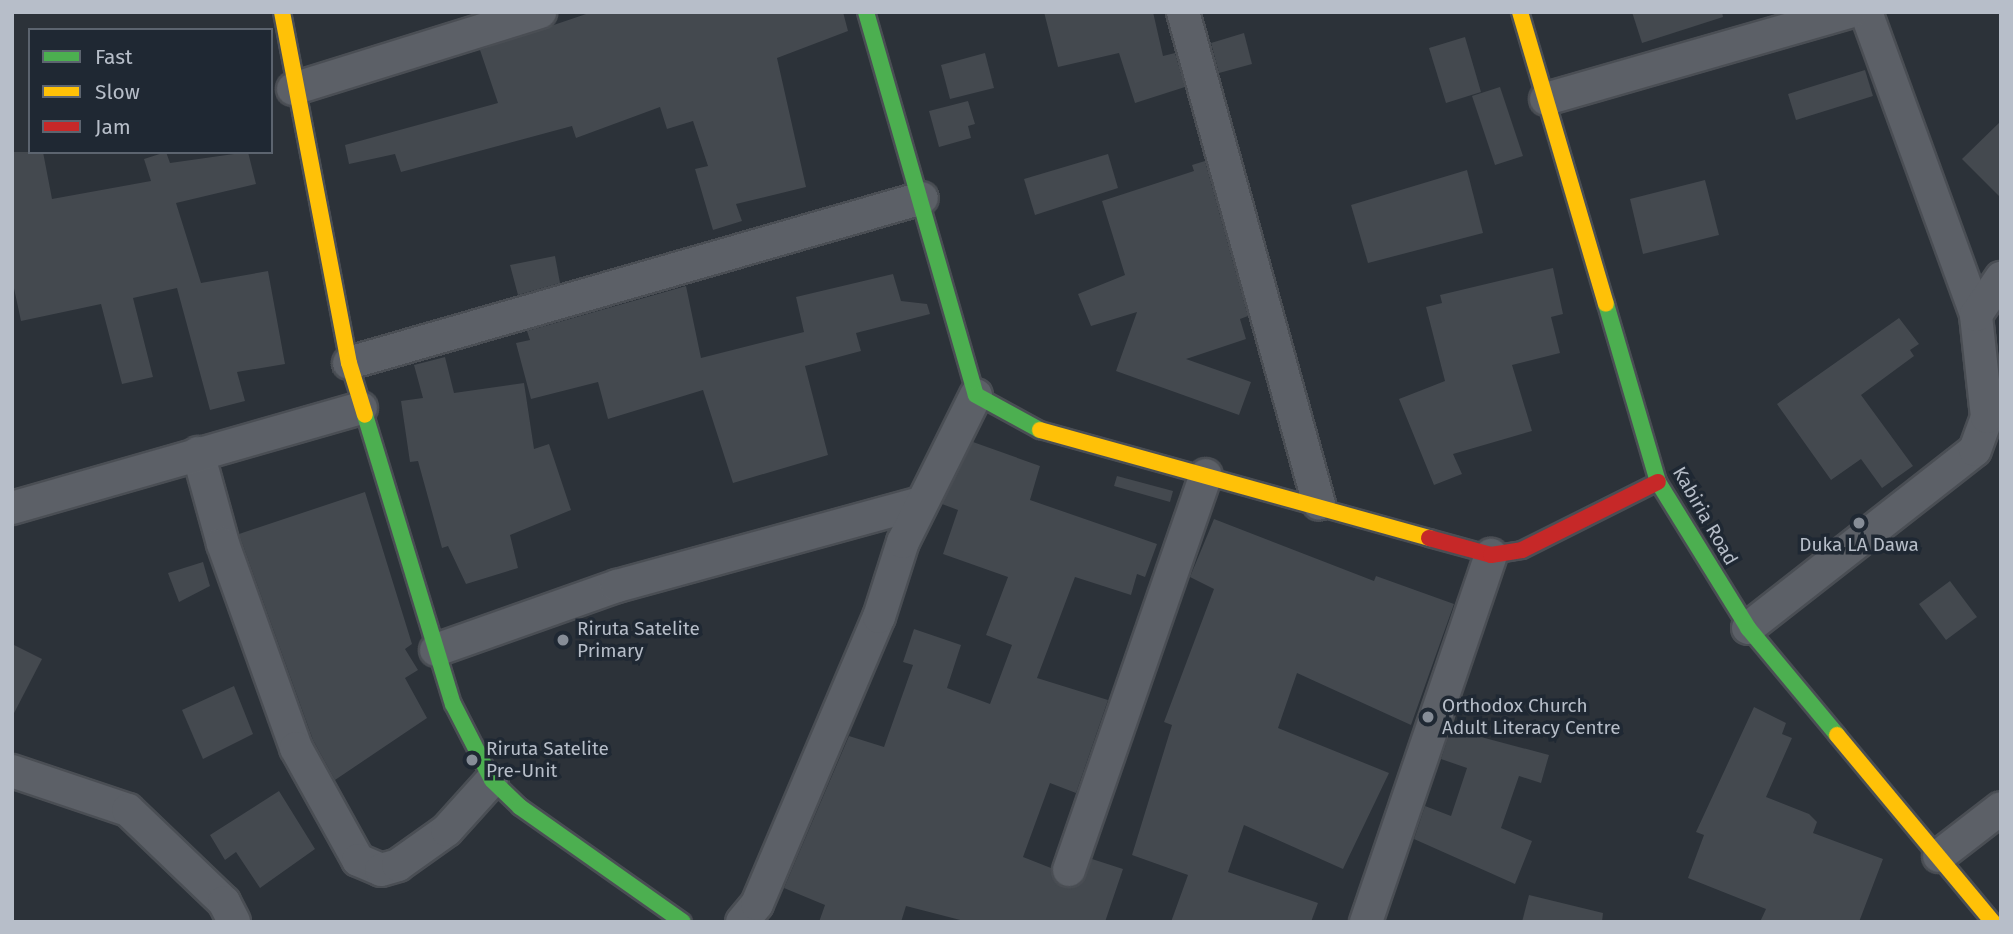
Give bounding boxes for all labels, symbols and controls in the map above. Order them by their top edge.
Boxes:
legend [28,28,273,154]
text: Fast [95,44,133,70]
text: Slow [95,79,140,105]
text: Jam [95,114,131,140]
street label: Kabiria Road [1668,463,1742,569]
marker: Duka LA Dawa [1851,515,1867,531]
place label: Duka LA Dawa [1799,534,1919,556]
place label: Riruta Satelite Primary [577,618,700,662]
marker: Riruta Satelite Primary [555,632,571,648]
place label: Orthodox Church Adult Literacy Centre [1442,695,1621,739]
marker: Orthodox Church Adult Literacy Centre [1420,709,1436,725]
place label: Riruta Satelite Pre-Unit [486,738,609,782]
marker: Riruta Satelite Pre-Unit [464,752,480,768]

